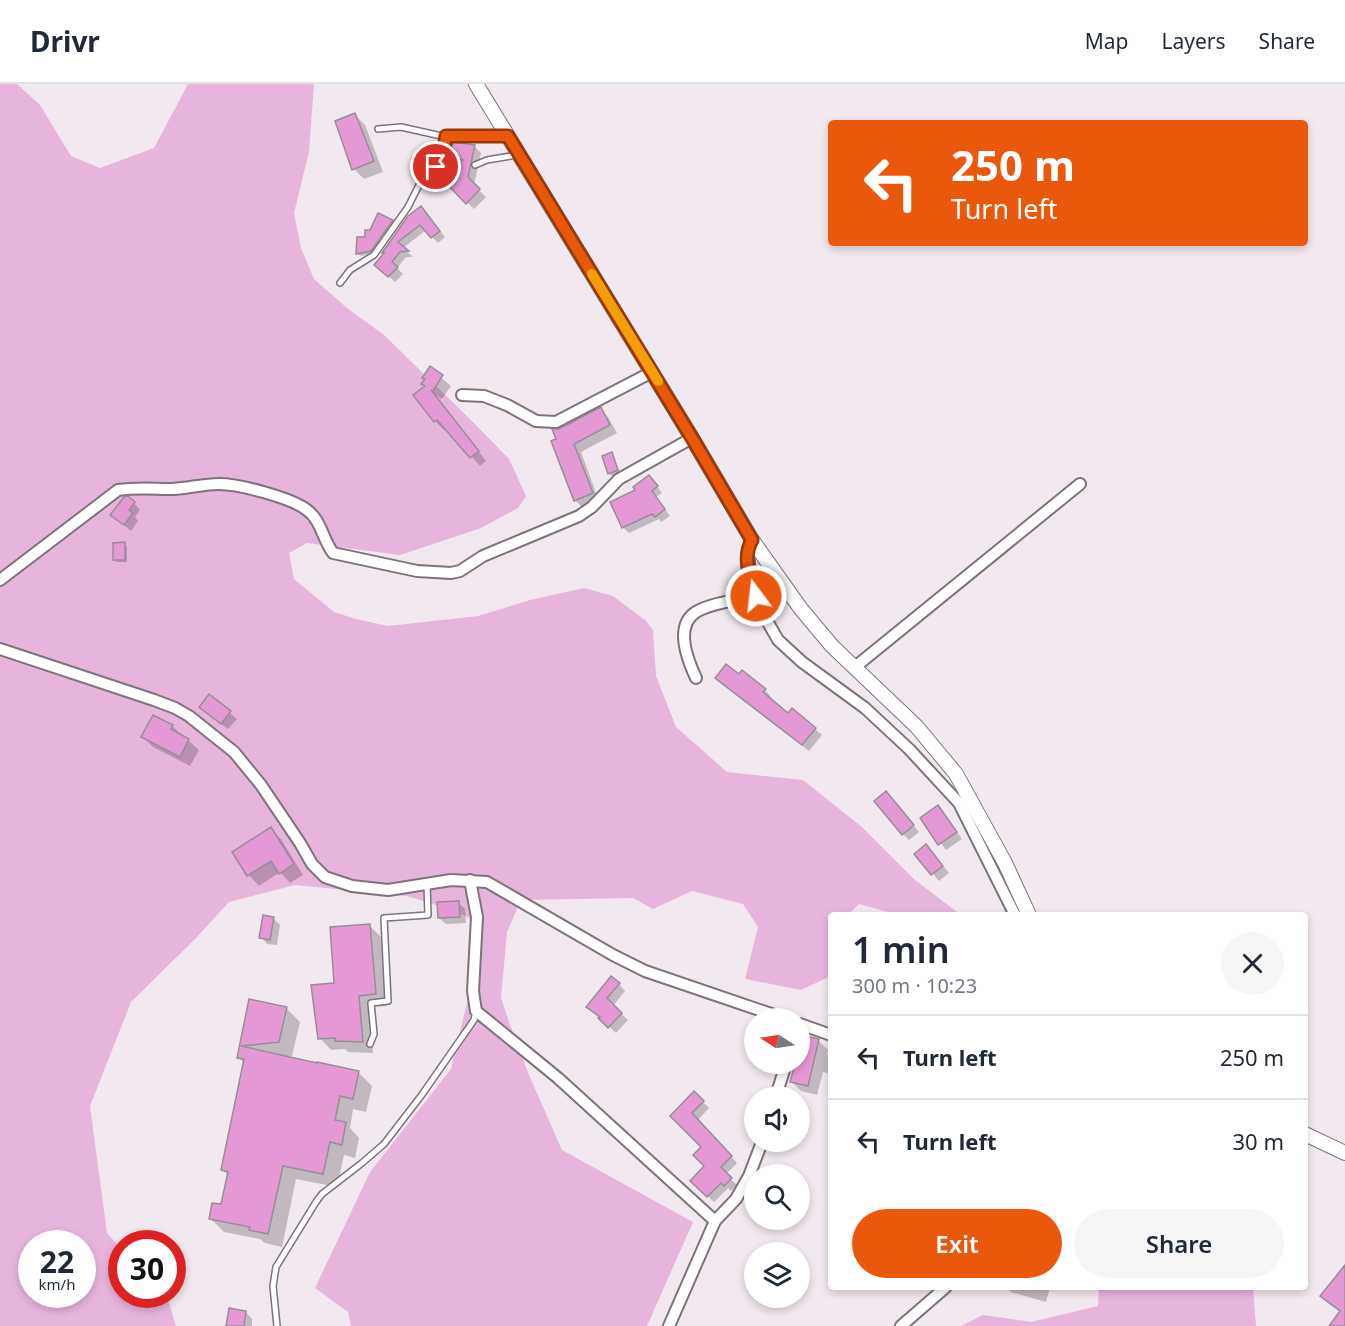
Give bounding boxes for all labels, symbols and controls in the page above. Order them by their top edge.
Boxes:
text: Drivr [30,22,100,60]
text: Map [1085,27,1129,55]
text: Layers [1162,27,1226,55]
text: Share [1259,27,1315,55]
text: 250 m [951,136,1075,193]
pin [410,141,461,192]
icon: left [852,144,930,222]
icon: arrive [419,150,452,183]
text: Turn left [951,190,1057,227]
position arrow [724,564,788,628]
text: 1 min [852,925,950,974]
button: close [1221,932,1284,995]
text: 300 m · 10:23 [852,972,977,999]
north arrow [744,1008,810,1074]
map controls [744,1008,810,1308]
icon: left [852,1041,885,1074]
text: Turn left [903,1042,997,1072]
text: 250 m [1220,1042,1284,1072]
button: sound [744,1086,810,1152]
icon: left [852,1125,885,1158]
text: Turn left [903,1126,997,1156]
text: 30 m [1233,1126,1284,1156]
button: search [744,1164,810,1230]
button: Exit [852,1209,1062,1278]
button: Share [1074,1209,1284,1278]
speed limit sign: 30 [108,1230,186,1308]
text: 22 [40,1241,74,1282]
button: layers [744,1242,810,1308]
text: km/h [39,1274,75,1294]

